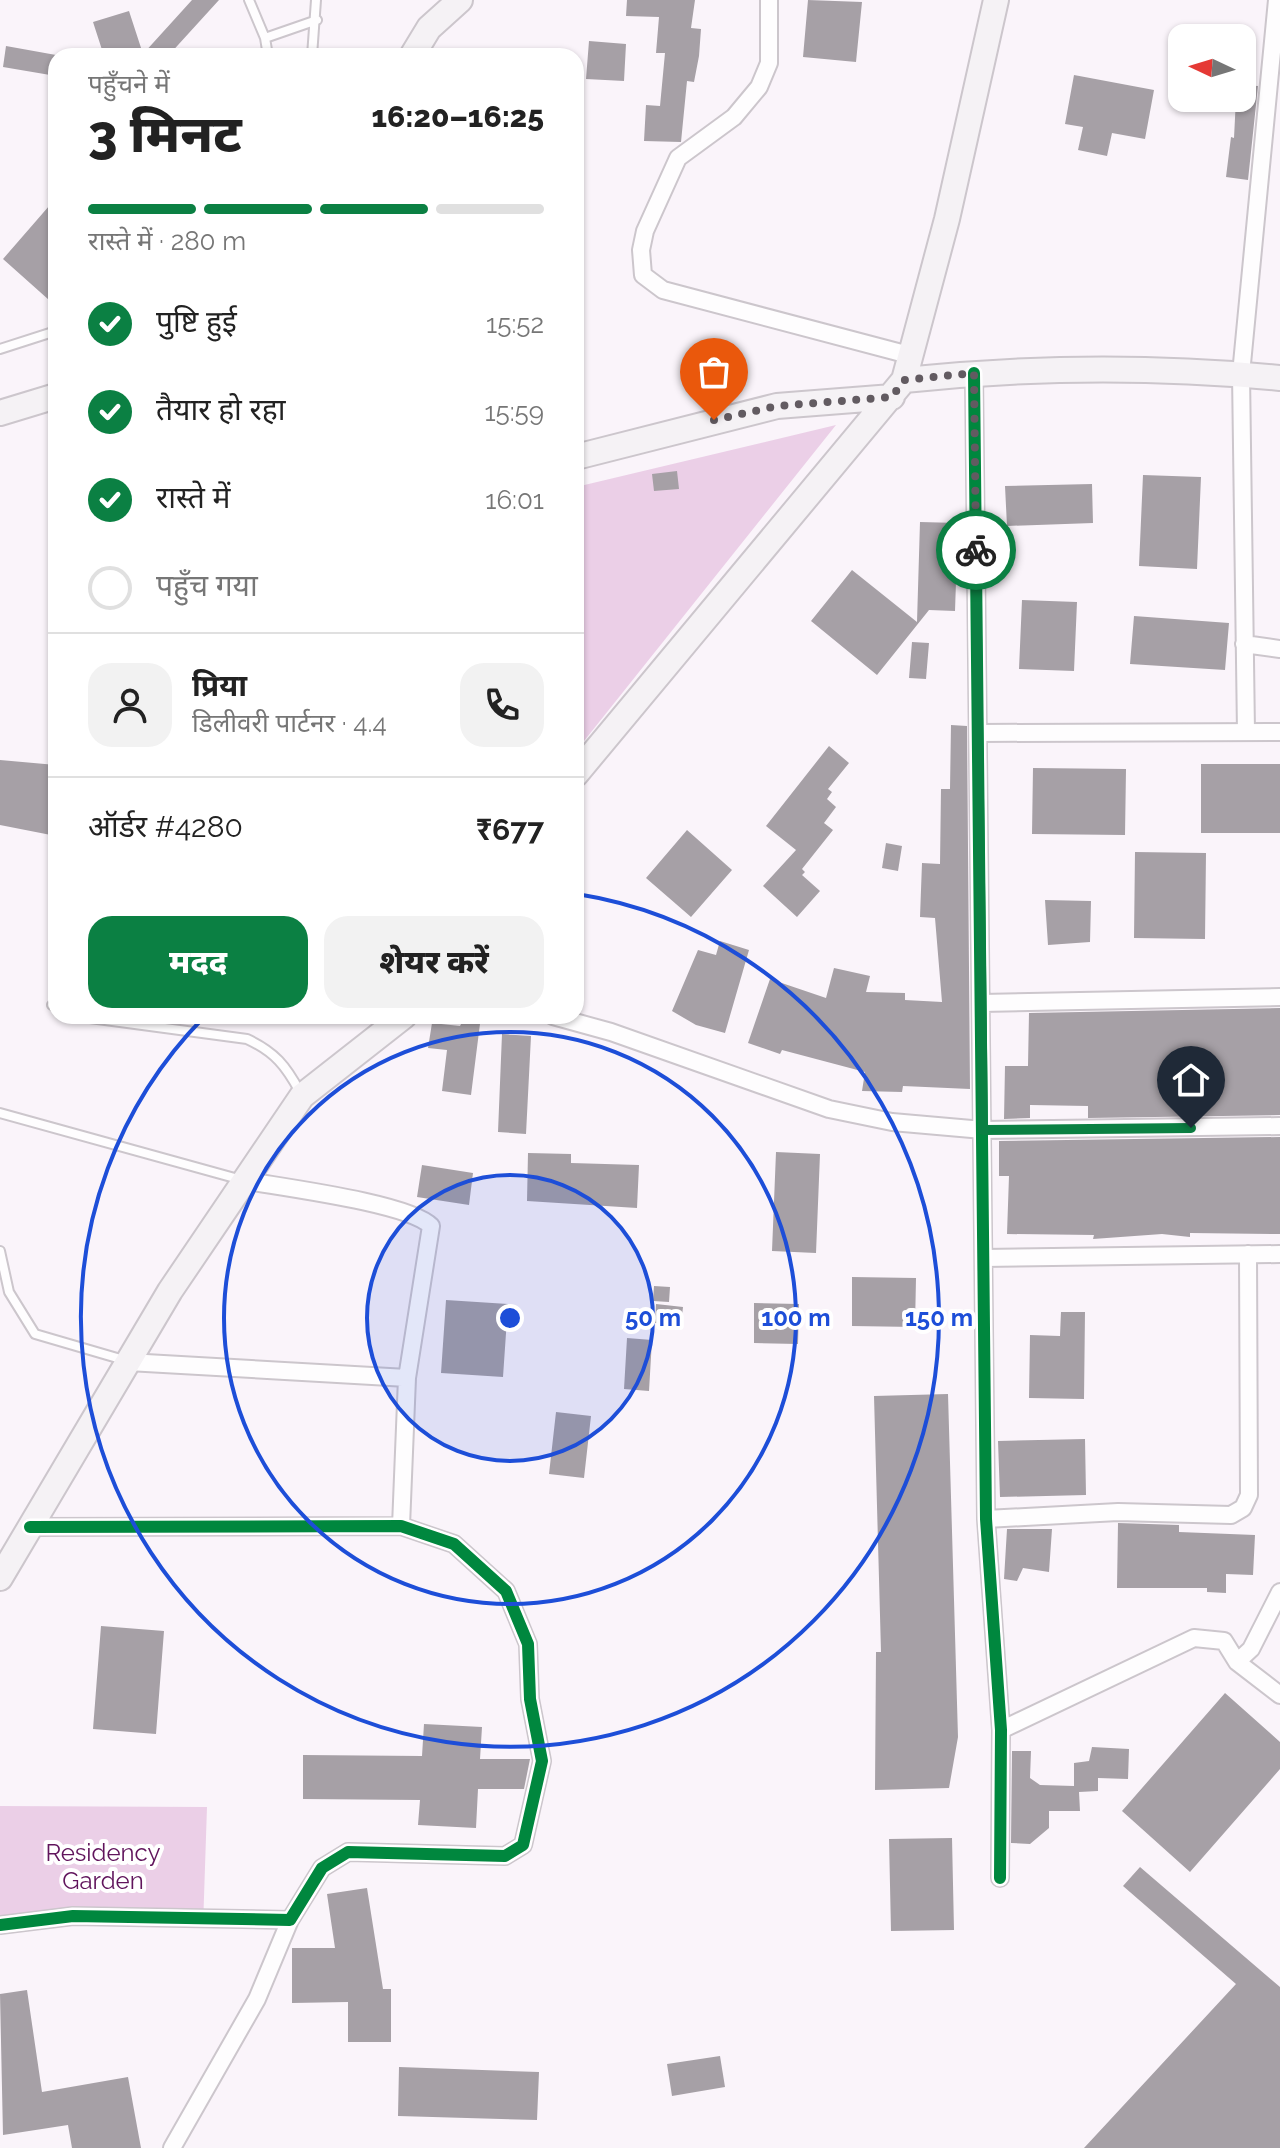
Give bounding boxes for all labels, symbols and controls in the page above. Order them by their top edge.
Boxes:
north arrow [1168,24,1256,112]
map controls [1168,24,1256,112]
text: पहुँचने में [88,69,170,99]
text: 16:20–16:25 [372,99,544,134]
text: 3 मिनट [88,103,242,164]
text: रास्ते में · 280 m [88,226,246,256]
icon: check [88,302,132,346]
text: पुष्टि हुई [156,304,237,339]
text: 15:52 [486,309,544,339]
pin [680,338,748,420]
icon: bag [692,350,736,394]
icon: check [88,390,132,434]
text: तैयार हो रहा [156,392,286,427]
text: 15:59 [484,397,544,427]
icon: check [88,478,132,522]
text: रास्ते में [156,480,230,515]
text: 16:01 [485,485,544,515]
courier [936,510,1016,590]
icon: bike [954,528,998,572]
text: पहुँच गया [156,568,258,603]
button: person [88,663,172,747]
button: phone [460,663,544,747]
text: प्रिया [192,668,247,703]
text: डिलीवरी पार्टनर · 4.4 [192,708,387,738]
text: ऑर्डर #4280 [88,809,243,844]
text: ₹677 [476,812,544,847]
button: मदद [88,916,308,1008]
button: शेयर करें [324,916,544,1008]
pin [1157,1046,1225,1128]
icon: home [1169,1058,1213,1102]
text: 50 m [625,1303,681,1332]
text: 100 m [761,1303,831,1332]
text: 150 m [905,1303,973,1332]
centre of rings [496,1304,524,1332]
park label: Residency Garden [45,1838,161,1895]

